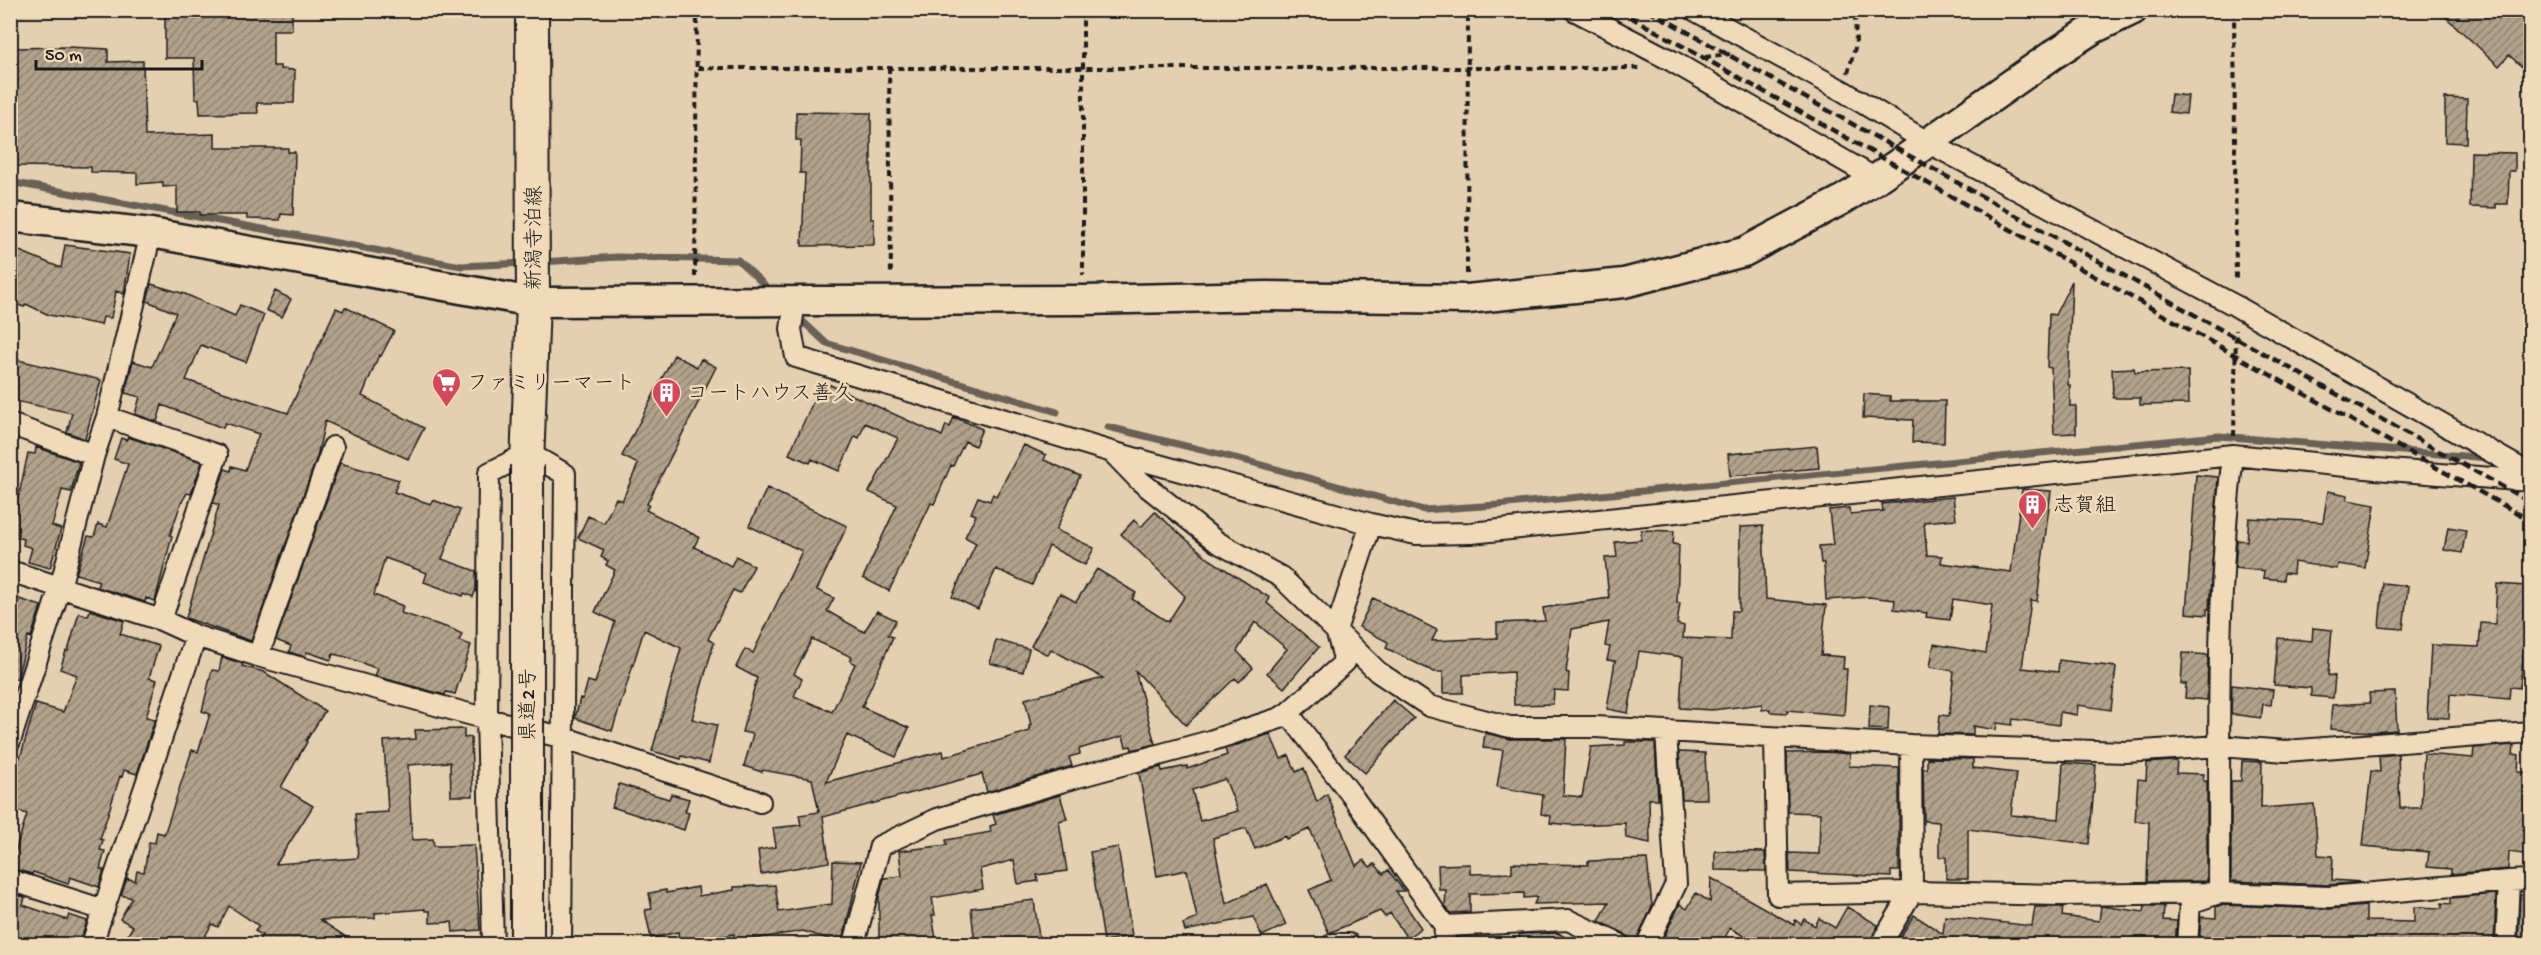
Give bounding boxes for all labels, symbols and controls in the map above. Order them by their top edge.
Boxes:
scale bar [36,33,202,71]
text: 50 m [45,46,82,67]
street label: 新潟寺泊線 [523,186,549,291]
supermarket icon: ファミリーマート [430,366,462,408]
place label: ファミリーマート [467,373,635,398]
building icon: コートハウス善久 [650,376,682,418]
place label: コートハウス善久 [687,382,854,408]
building icon: 志賀組 [2016,488,2048,530]
place label: 志賀組 [2053,494,2116,520]
street label: 県道2号 [517,668,543,742]

